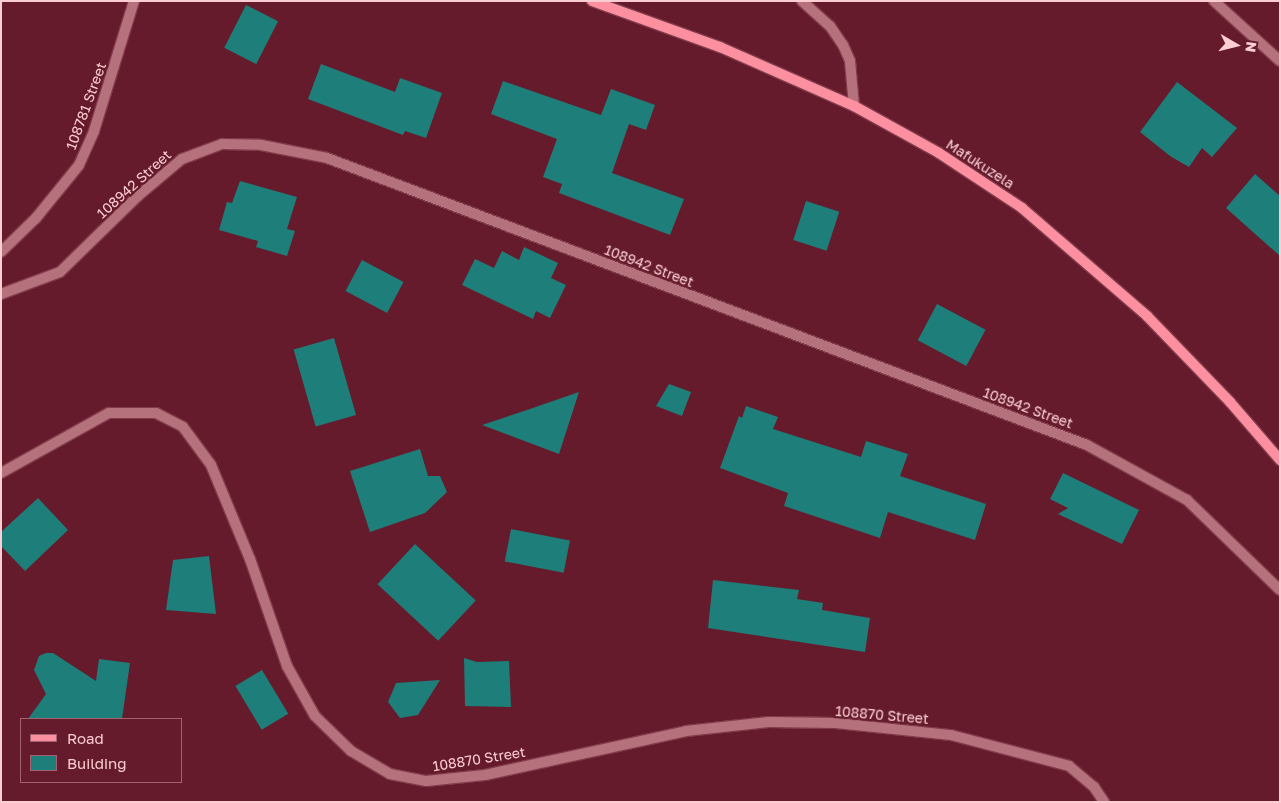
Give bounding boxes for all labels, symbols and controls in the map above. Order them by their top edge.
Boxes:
north arrow [1211,20,1261,70]
text: N [1242,41,1261,54]
street label: 108781 Street [62,60,110,152]
street label: Mafukuzela [943,136,1017,192]
street label: 108942 Street [93,146,175,222]
street label: 108942 Street [602,241,696,291]
street label: 108942 Street [981,384,1075,432]
street label: 108870 Street [835,703,929,727]
legend [20,718,182,783]
text: Road [67,729,104,747]
street label: 108870 Street [431,743,527,775]
text: Building [67,754,127,772]

